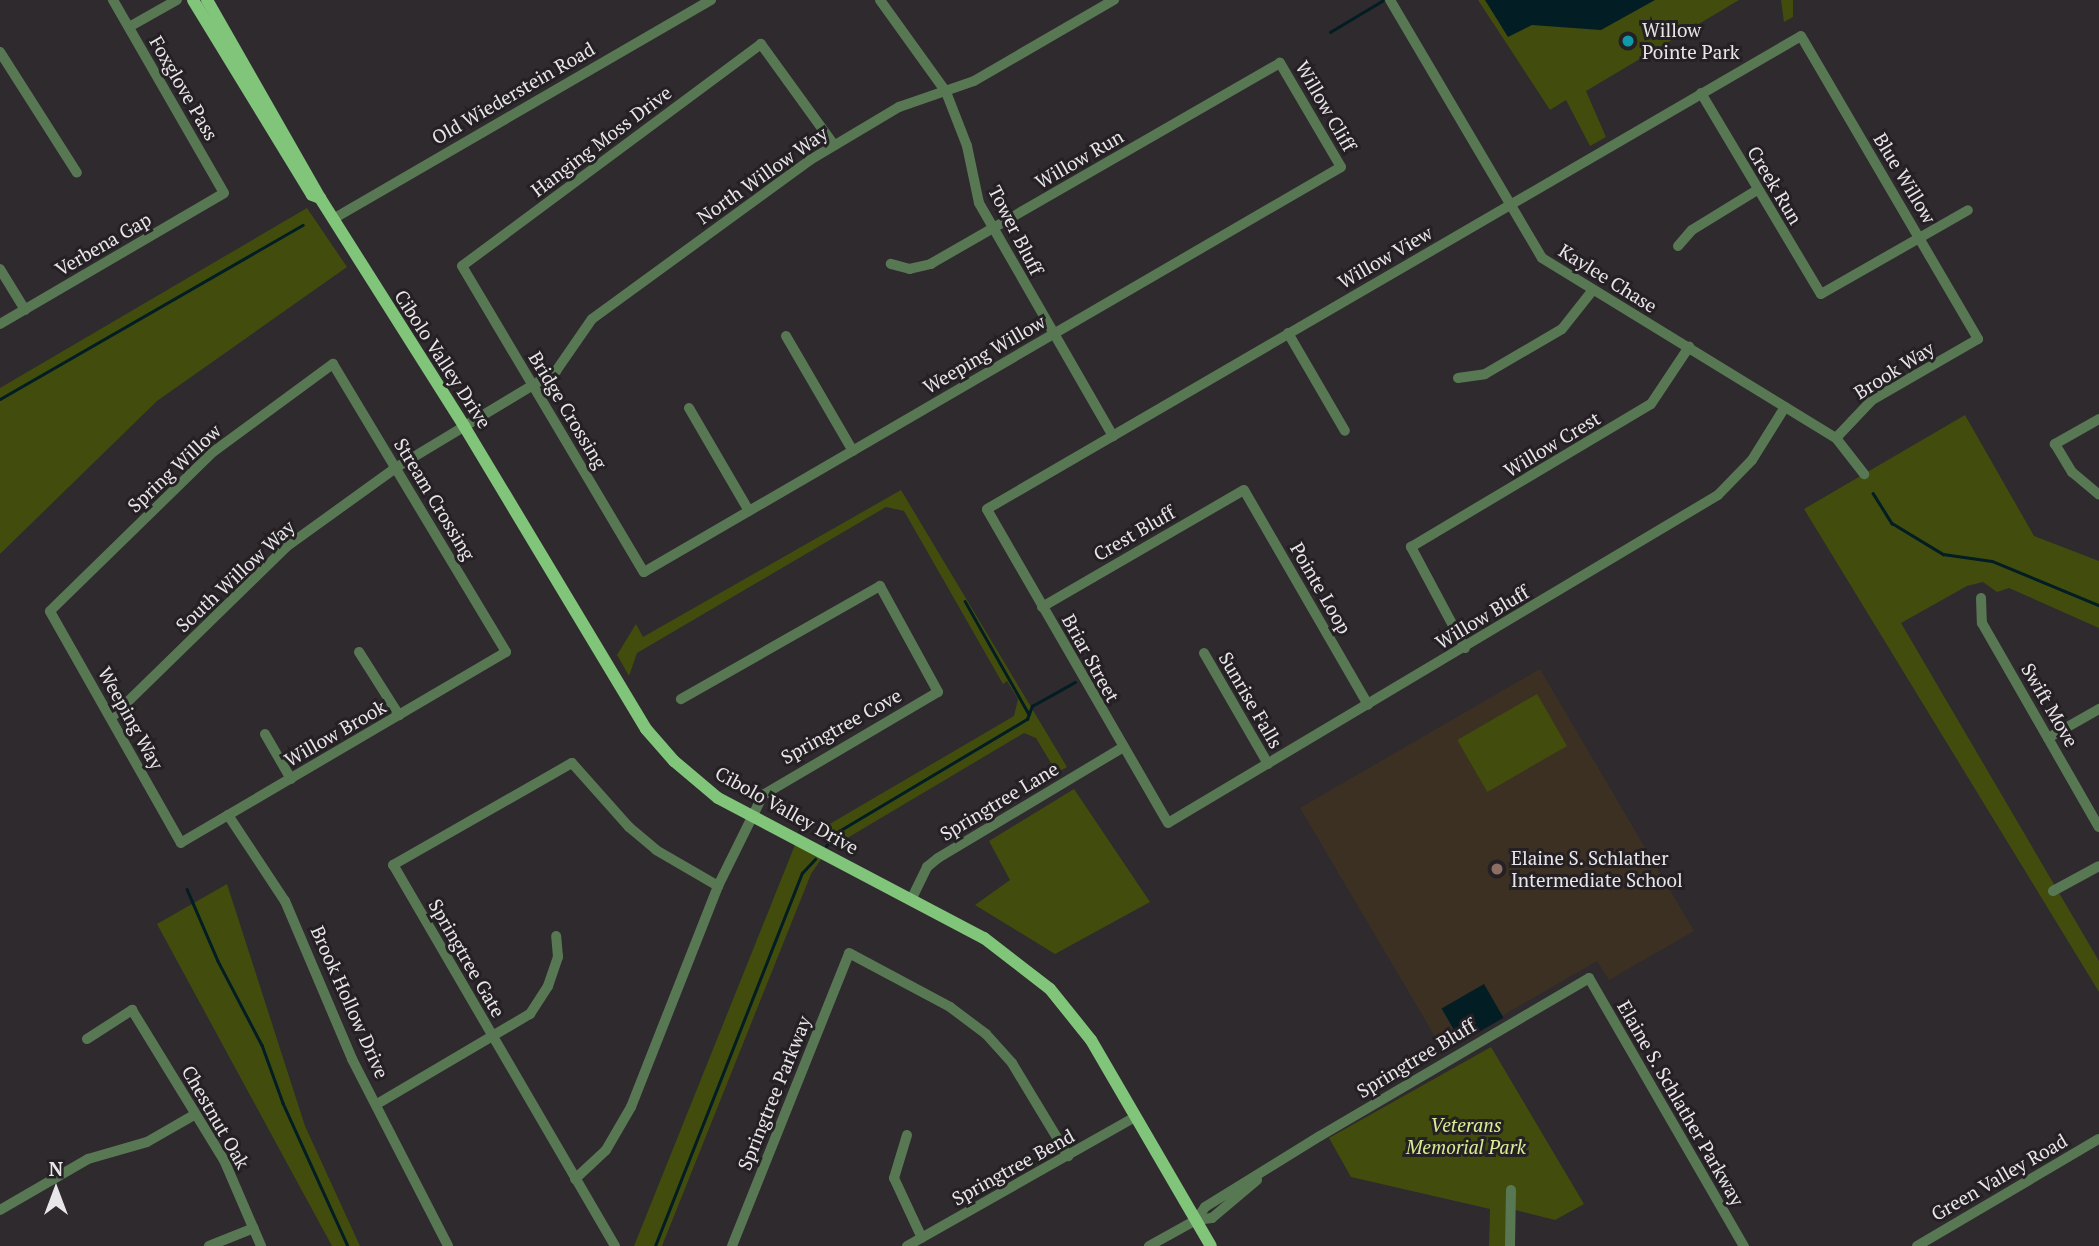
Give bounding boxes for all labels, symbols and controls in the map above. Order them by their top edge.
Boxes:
place label: Willow Pointe Park [1642,19,1739,63]
street label: Foxglove Pass [145,32,223,144]
marker: Willow Pointe Park [1620,33,1636,49]
street label: Old Wiederstein Road [428,37,598,149]
street label: Willow Cliff [1291,57,1361,155]
street label: Hanging Moss Drive [526,81,676,201]
street label: North Willow Way [692,122,832,228]
street label: Willow Run [1031,125,1127,193]
street label: Blue Willow [1869,129,1941,227]
street label: Creek Run [1743,142,1807,228]
street label: Tower Bluff [984,182,1048,278]
street label: Verbena Gap [51,207,155,281]
street label: Willow View [1334,221,1436,293]
street label: Kaylee Chase [1555,239,1661,317]
street label: Cibolo Valley Drive [390,285,496,433]
street label: Weeping Willow [919,310,1049,398]
street label: Brook Way [1850,336,1938,404]
street label: Bridge Crossing [524,347,612,473]
street label: Willow Crest [1500,406,1604,482]
street label: Spring Willow [123,419,225,517]
street label: Stream Crossing [390,434,480,564]
street label: Crest Bluff [1089,501,1179,565]
street label: South Willow Way [171,515,299,637]
street label: Pointe Loop [1286,538,1356,638]
street label: Willow Bluff [1431,580,1533,654]
street label: Briar Street [1058,610,1124,706]
street label: Sunrise Falls [1214,648,1288,752]
street label: Swift Move [2017,659,2083,751]
street label: Weeping Way [93,663,169,773]
street label: Springtree Cove [777,684,905,768]
street label: Willow Brook [280,695,390,771]
street label: Springtree Lane [936,757,1062,845]
street label: Cibolo Valley Drive [711,761,863,859]
place label: Elaine S. Schlather Intermediate School [1511,847,1683,891]
marker: Elaine S. Schlather Intermediate School [1489,861,1505,877]
street label: Springtree Gate [424,895,510,1021]
street label: Brook Hollow Drive [306,922,394,1082]
street label: Elaine S. Schlather Parkway [1613,996,1749,1210]
street label: Springtree Parkway [733,1013,815,1173]
street label: Springtree Bluff [1352,1014,1480,1102]
street label: Chestnut Oak [177,1061,255,1173]
park label: Veterans Memorial Park [1406,1114,1526,1158]
street label: Springtree Bend [948,1124,1078,1210]
street label: Green Valley Road [1927,1129,2071,1225]
north arrow [21,1155,91,1225]
text: N [49,1156,63,1181]

